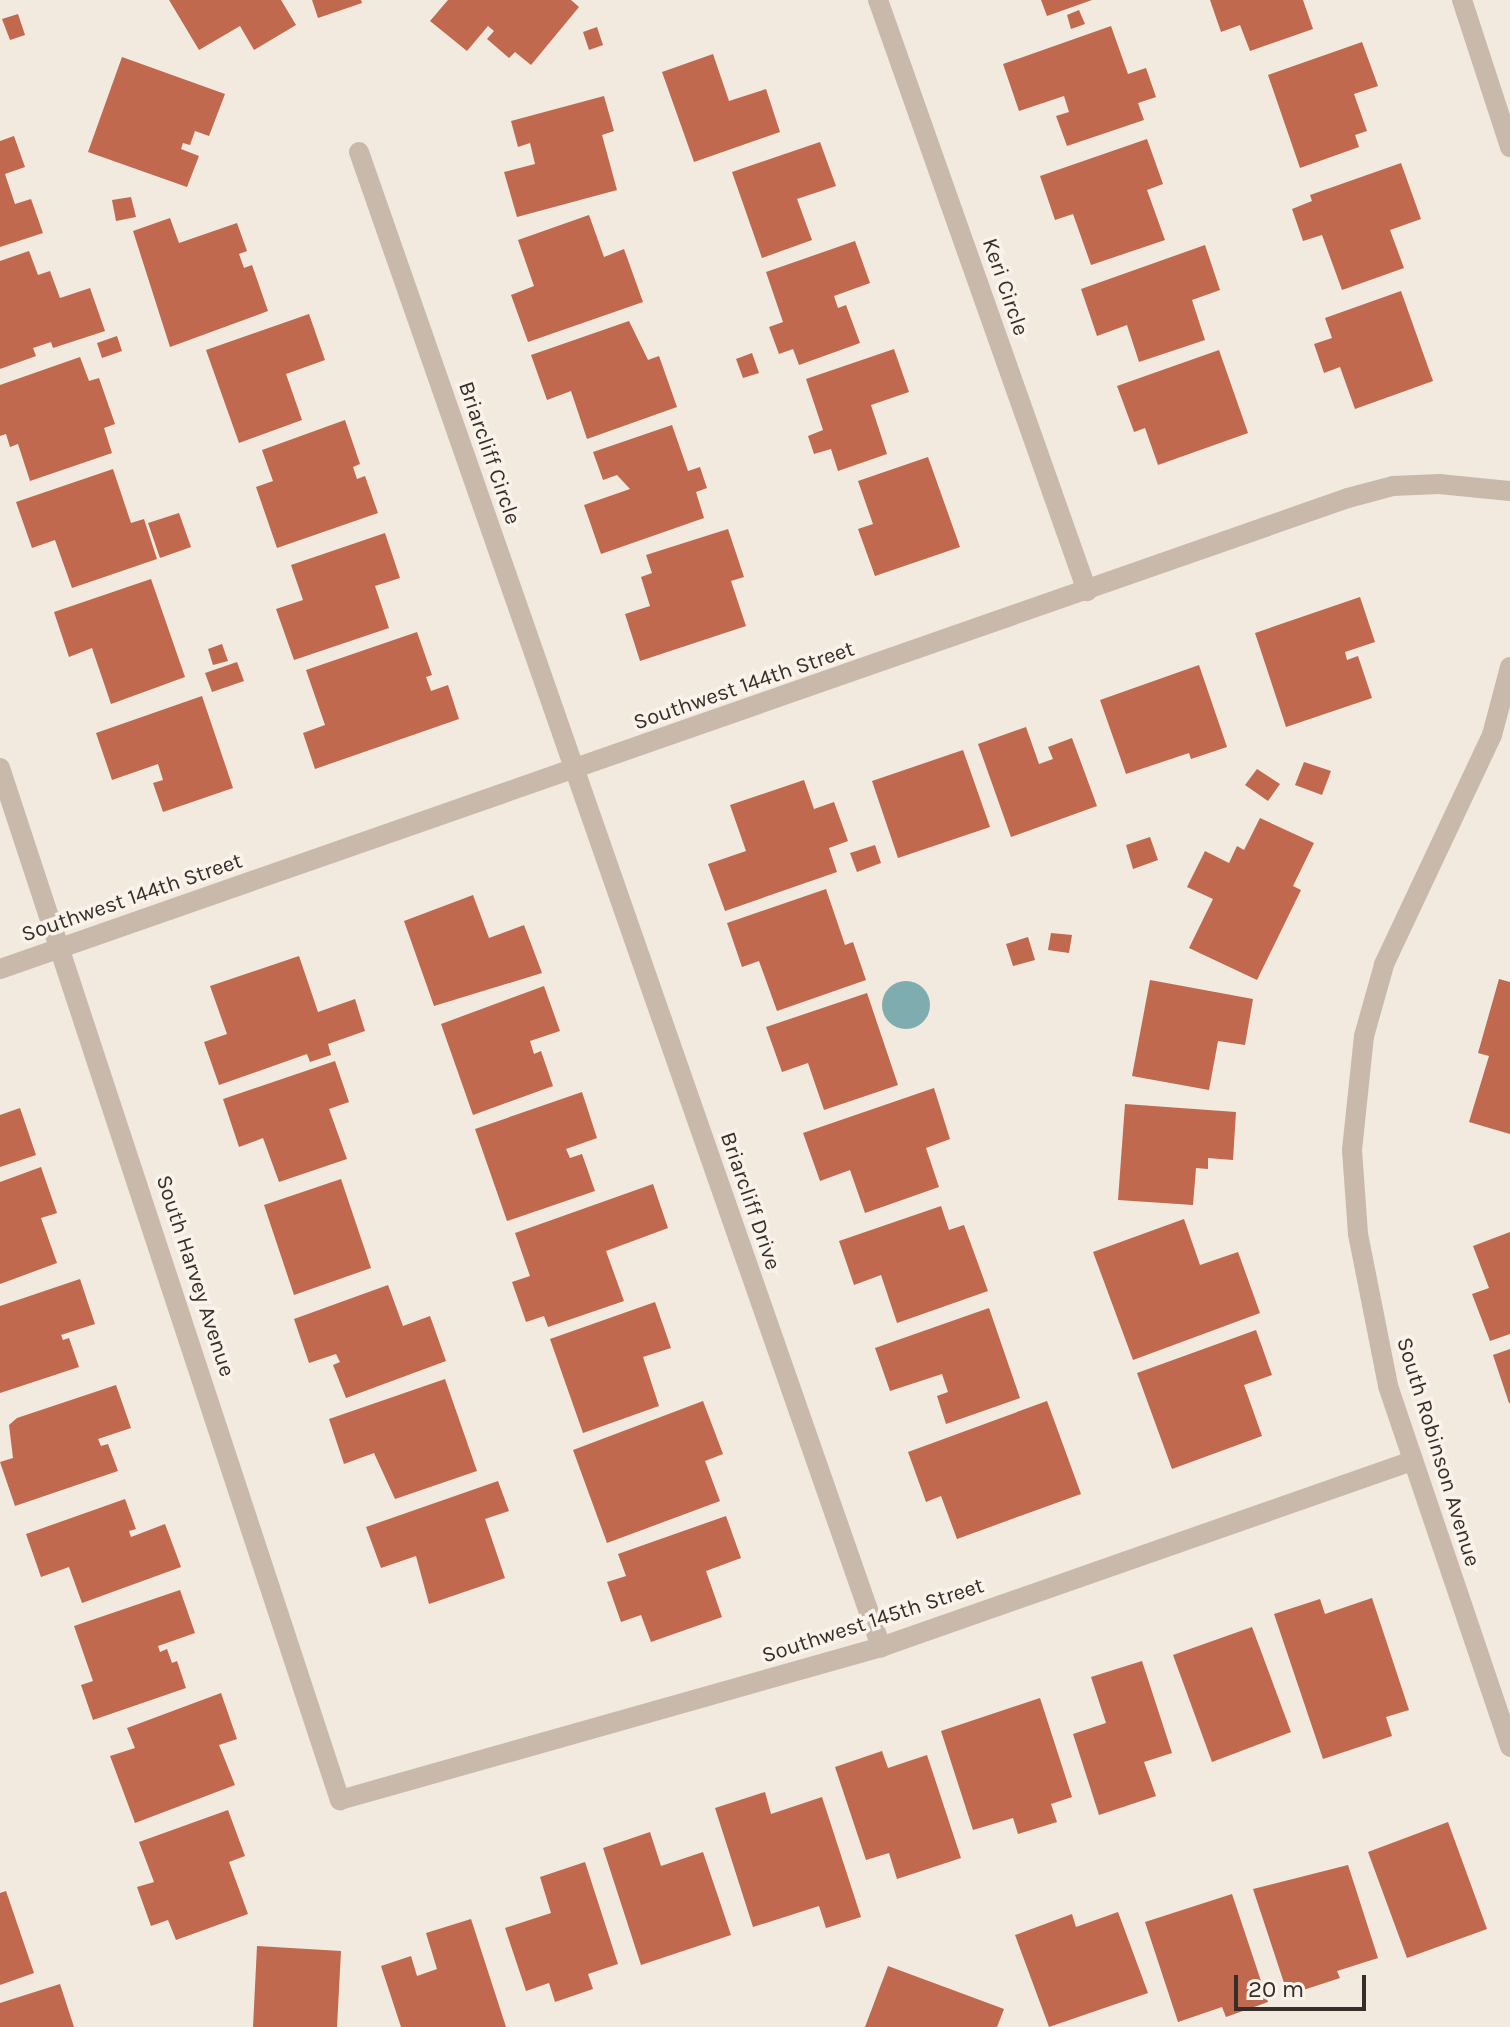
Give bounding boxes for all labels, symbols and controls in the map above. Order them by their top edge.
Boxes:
street label: Keri Circle [976,235,1034,339]
street label: Briarcliff Circle [452,378,526,528]
street label: Southwest 144th Street [630,636,858,736]
street label: Southwest 144th Street [18,848,246,948]
street label: Briarcliff Drive [714,1129,786,1273]
street label: South Harvey Avenue [150,1172,240,1380]
street label: South Robinson Avenue [1391,1334,1485,1570]
street label: Southwest 145th Street [759,1573,987,1669]
scale bar [1238,1959,1370,2009]
text: 20 m [1248,1975,1304,2003]

